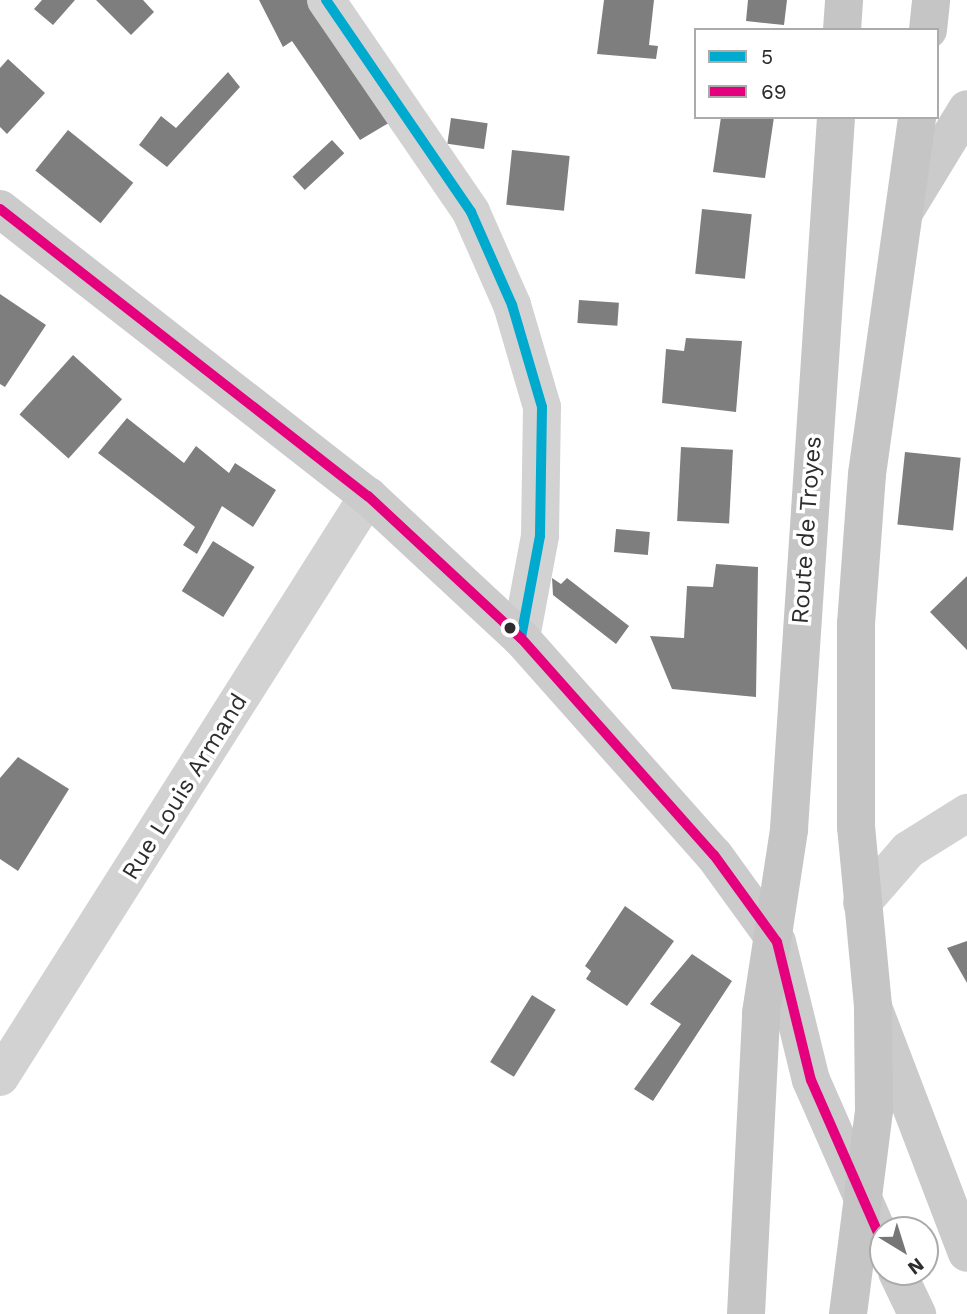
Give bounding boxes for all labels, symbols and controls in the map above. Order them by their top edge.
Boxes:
legend [694,28,939,119]
text: 5 [761,44,773,69]
text: 69 [761,79,787,104]
street label: Route de Troyes [786,435,828,625]
unlabelled marker [503,621,517,635]
street label: Rue Louis Armand [116,688,254,886]
north arrow [869,1216,939,1286]
text: N [903,1253,929,1280]

